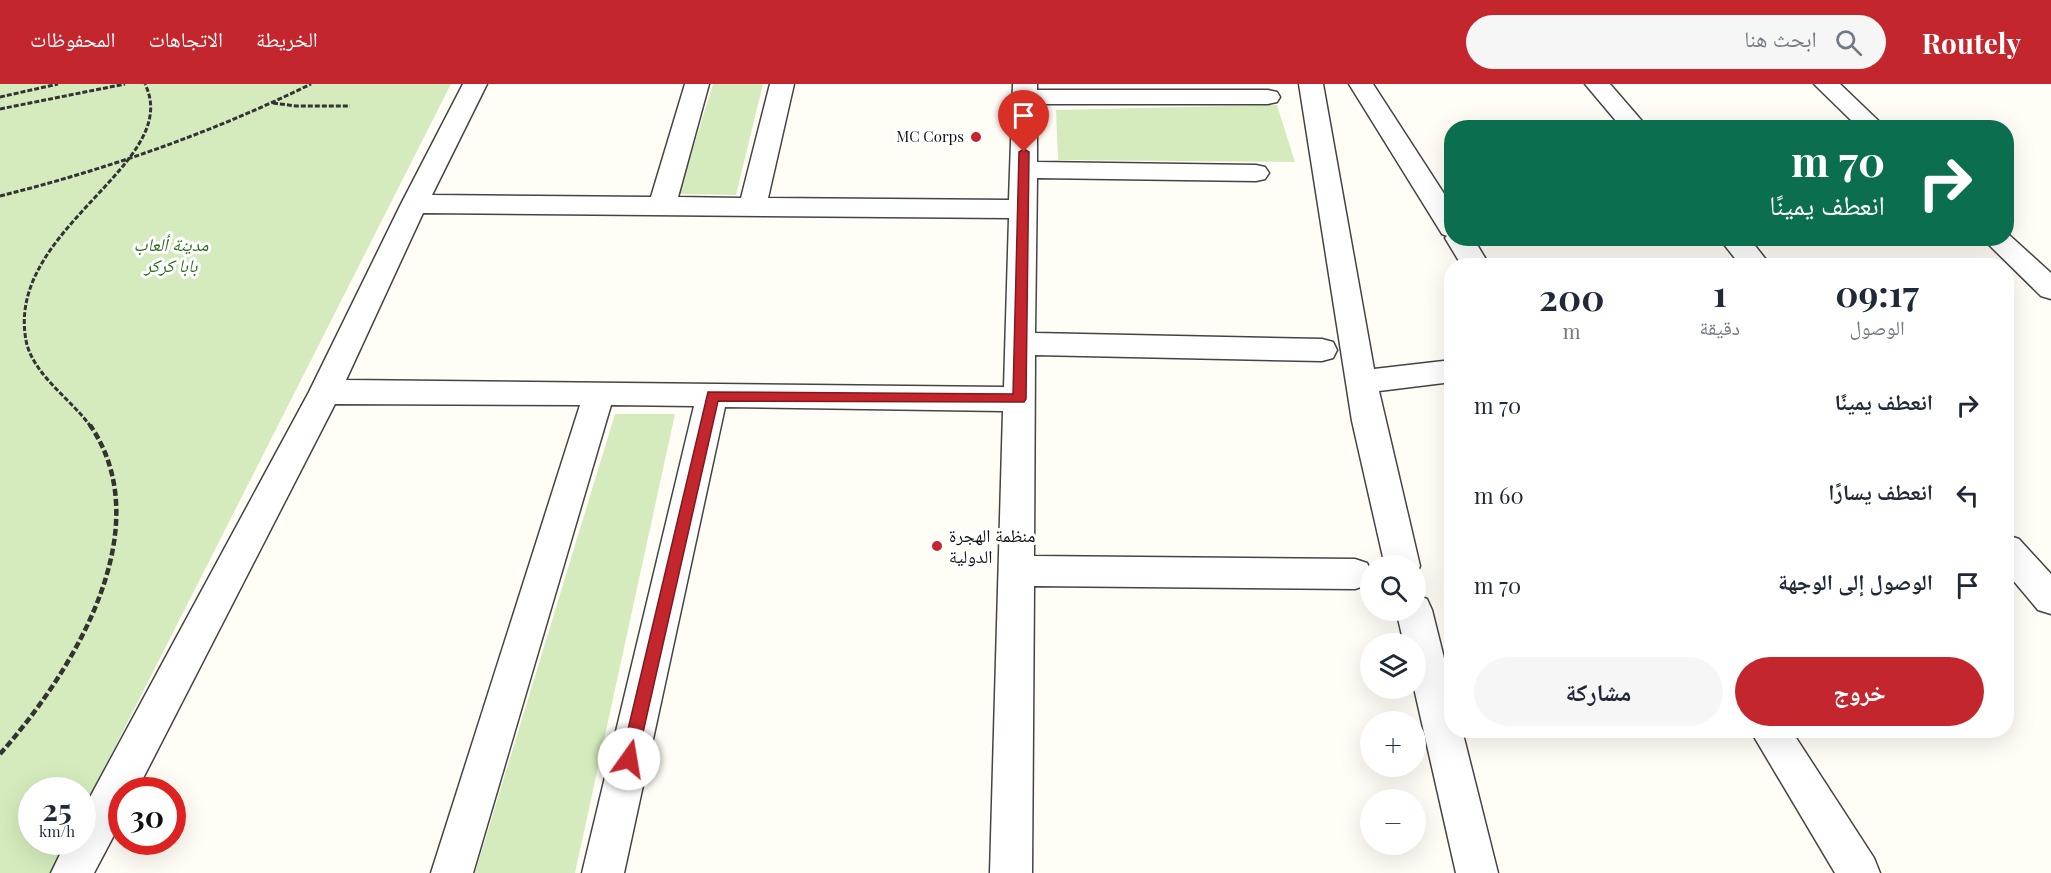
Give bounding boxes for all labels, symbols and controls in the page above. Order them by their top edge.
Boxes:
search box [1466,15,1886,69]
text: ابحث هنا [1744,23,1817,53]
text: المحفوظات [30,24,115,52]
text: الاتجاهات [148,24,223,52]
text: الخريطة [256,24,318,52]
text: Routely [1922,24,2021,61]
icon: search [1832,26,1865,59]
pin [998,90,1049,152]
icon: arrive [1007,99,1040,132]
place label: MC Corps [896,126,964,146]
marker: MC Corps [969,130,983,144]
text: 70 m [1791,132,1885,188]
icon: right [1906,144,1984,222]
text: انعطف يمينًا [1769,186,1885,222]
park label: مدينة ألعاب بابا كركر [134,232,209,277]
text: 1 [1713,268,1727,316]
text: 09:17 [1835,268,1919,316]
text: 200 [1539,272,1604,320]
text: دقيقة [1699,313,1740,340]
text: الوصول [1849,313,1905,340]
text: m [1563,317,1581,344]
text: انعطف يمينًا [1835,386,1933,416]
icon: right [1951,389,1984,422]
text: 70 m [1474,390,1521,420]
text: انعطف يسارًا [1828,476,1933,506]
icon: left [1951,479,1984,512]
text: 60 m [1474,480,1524,510]
place label: منظمة الهجرة الدولية [949,523,1035,568]
marker: منظمة الهجرة الدولية [930,539,944,553]
map controls [1360,555,1426,855]
button: search [1360,555,1426,621]
text: الوصول إلى الوجهة [1778,566,1933,596]
icon: arrive [1951,569,1984,602]
text: 70 m [1474,570,1521,600]
button: layers [1360,633,1426,699]
button: مشاركة [1474,657,1723,726]
button: خروج [1735,657,1984,726]
button: + [1360,711,1426,777]
position arrow [597,727,661,791]
speed limit sign: 30 [108,777,186,855]
text: 25 [42,789,72,829]
button: − [1360,789,1426,855]
text: km/h [39,821,75,841]

